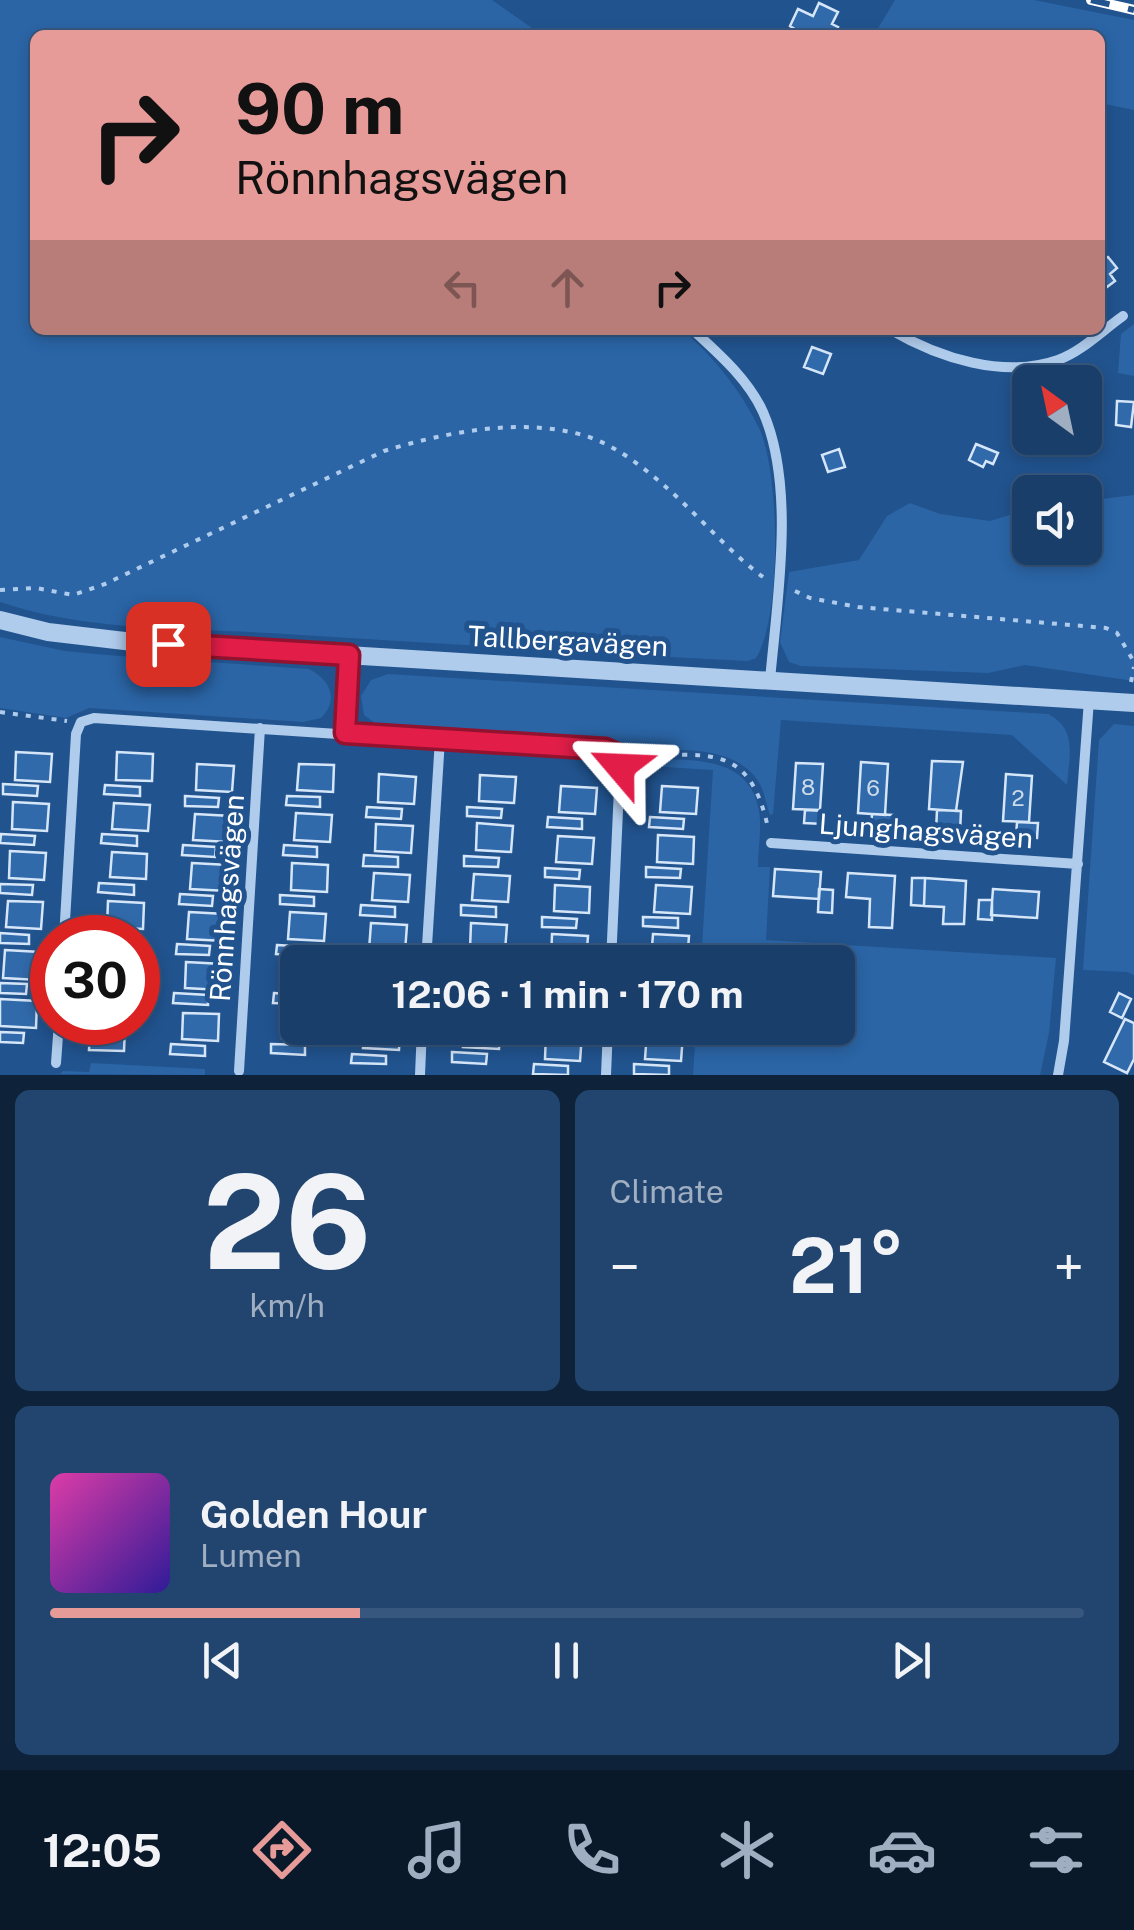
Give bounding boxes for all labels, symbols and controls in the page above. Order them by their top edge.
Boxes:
text: 90 m [235,67,405,150]
icon: right [70,70,200,200]
text: Rönnhagsvägen [235,151,569,204]
icon: left [435,260,490,315]
icon: ahead [540,260,595,315]
icon: right [645,260,700,315]
north arrow [1012,365,1102,455]
map controls [1012,365,1102,565]
button: sound [1012,475,1102,565]
pin [126,602,211,687]
icon: arrive [141,617,196,672]
street label: Tallbergavägen [467,619,669,662]
position arrow [568,715,672,819]
house number: 8 [801,774,815,800]
house number: 6 [866,775,880,801]
house number: 2 [1011,785,1025,811]
street label: Rönnhagsvägen [203,793,250,1003]
street label: Ljunghagsvägen [818,807,1034,854]
speed limit sign: 30 [30,915,160,1045]
text: 12:06 · 1 min · 170 m [391,972,744,1017]
text: 26 [203,1146,371,1298]
text: Climate [610,1173,724,1210]
text: 21° [789,1222,904,1310]
text: − [610,1235,640,1299]
text: + [1054,1235,1084,1299]
text: km/h [250,1287,325,1324]
text: Golden Hour [200,1492,427,1537]
text: Lumen [200,1537,302,1574]
icon: previous [195,1633,250,1688]
icon: pause [539,1633,594,1688]
icon: next [884,1633,939,1688]
icon: directions [247,1815,317,1885]
icon: music [402,1815,472,1885]
icon: phone [557,1815,627,1885]
icon: climate [712,1815,782,1885]
icon: car [867,1815,937,1885]
icon: filters [1021,1815,1091,1885]
text: 12:05 [42,1824,162,1877]

